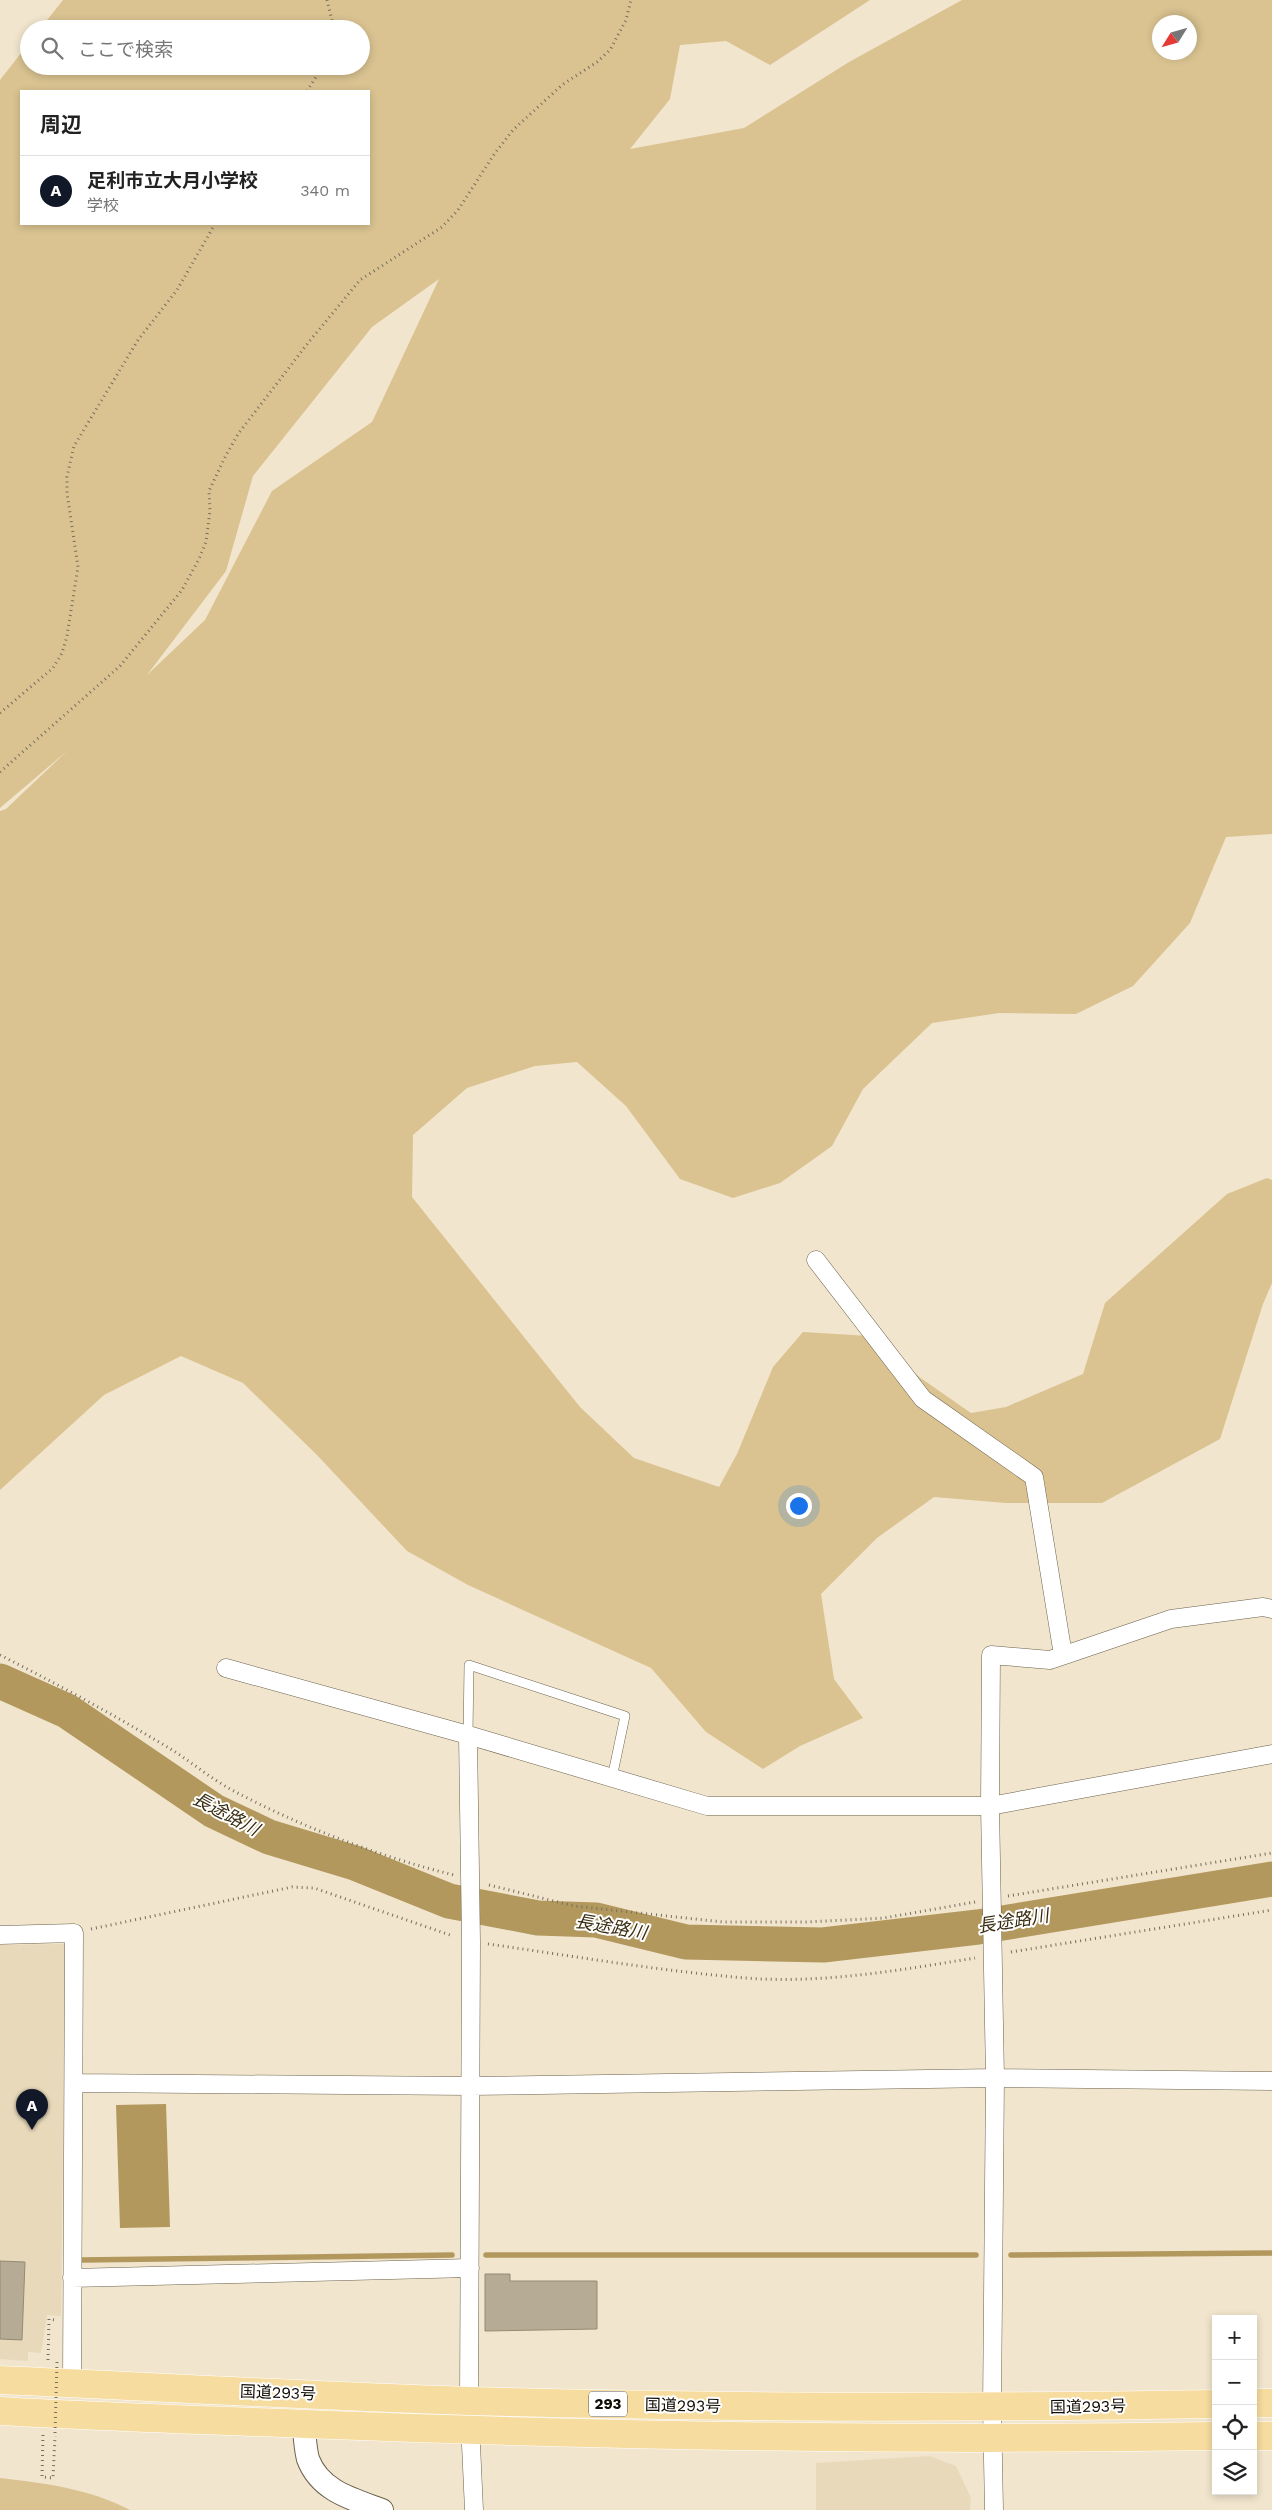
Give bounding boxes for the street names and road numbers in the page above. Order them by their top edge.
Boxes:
street label: 国道293号 [240,2382,316,2403]
road number: 293 [589,2392,627,2416]
street label: 国道293号 [645,2395,721,2416]
street label: 国道293号 [1050,2396,1126,2417]

